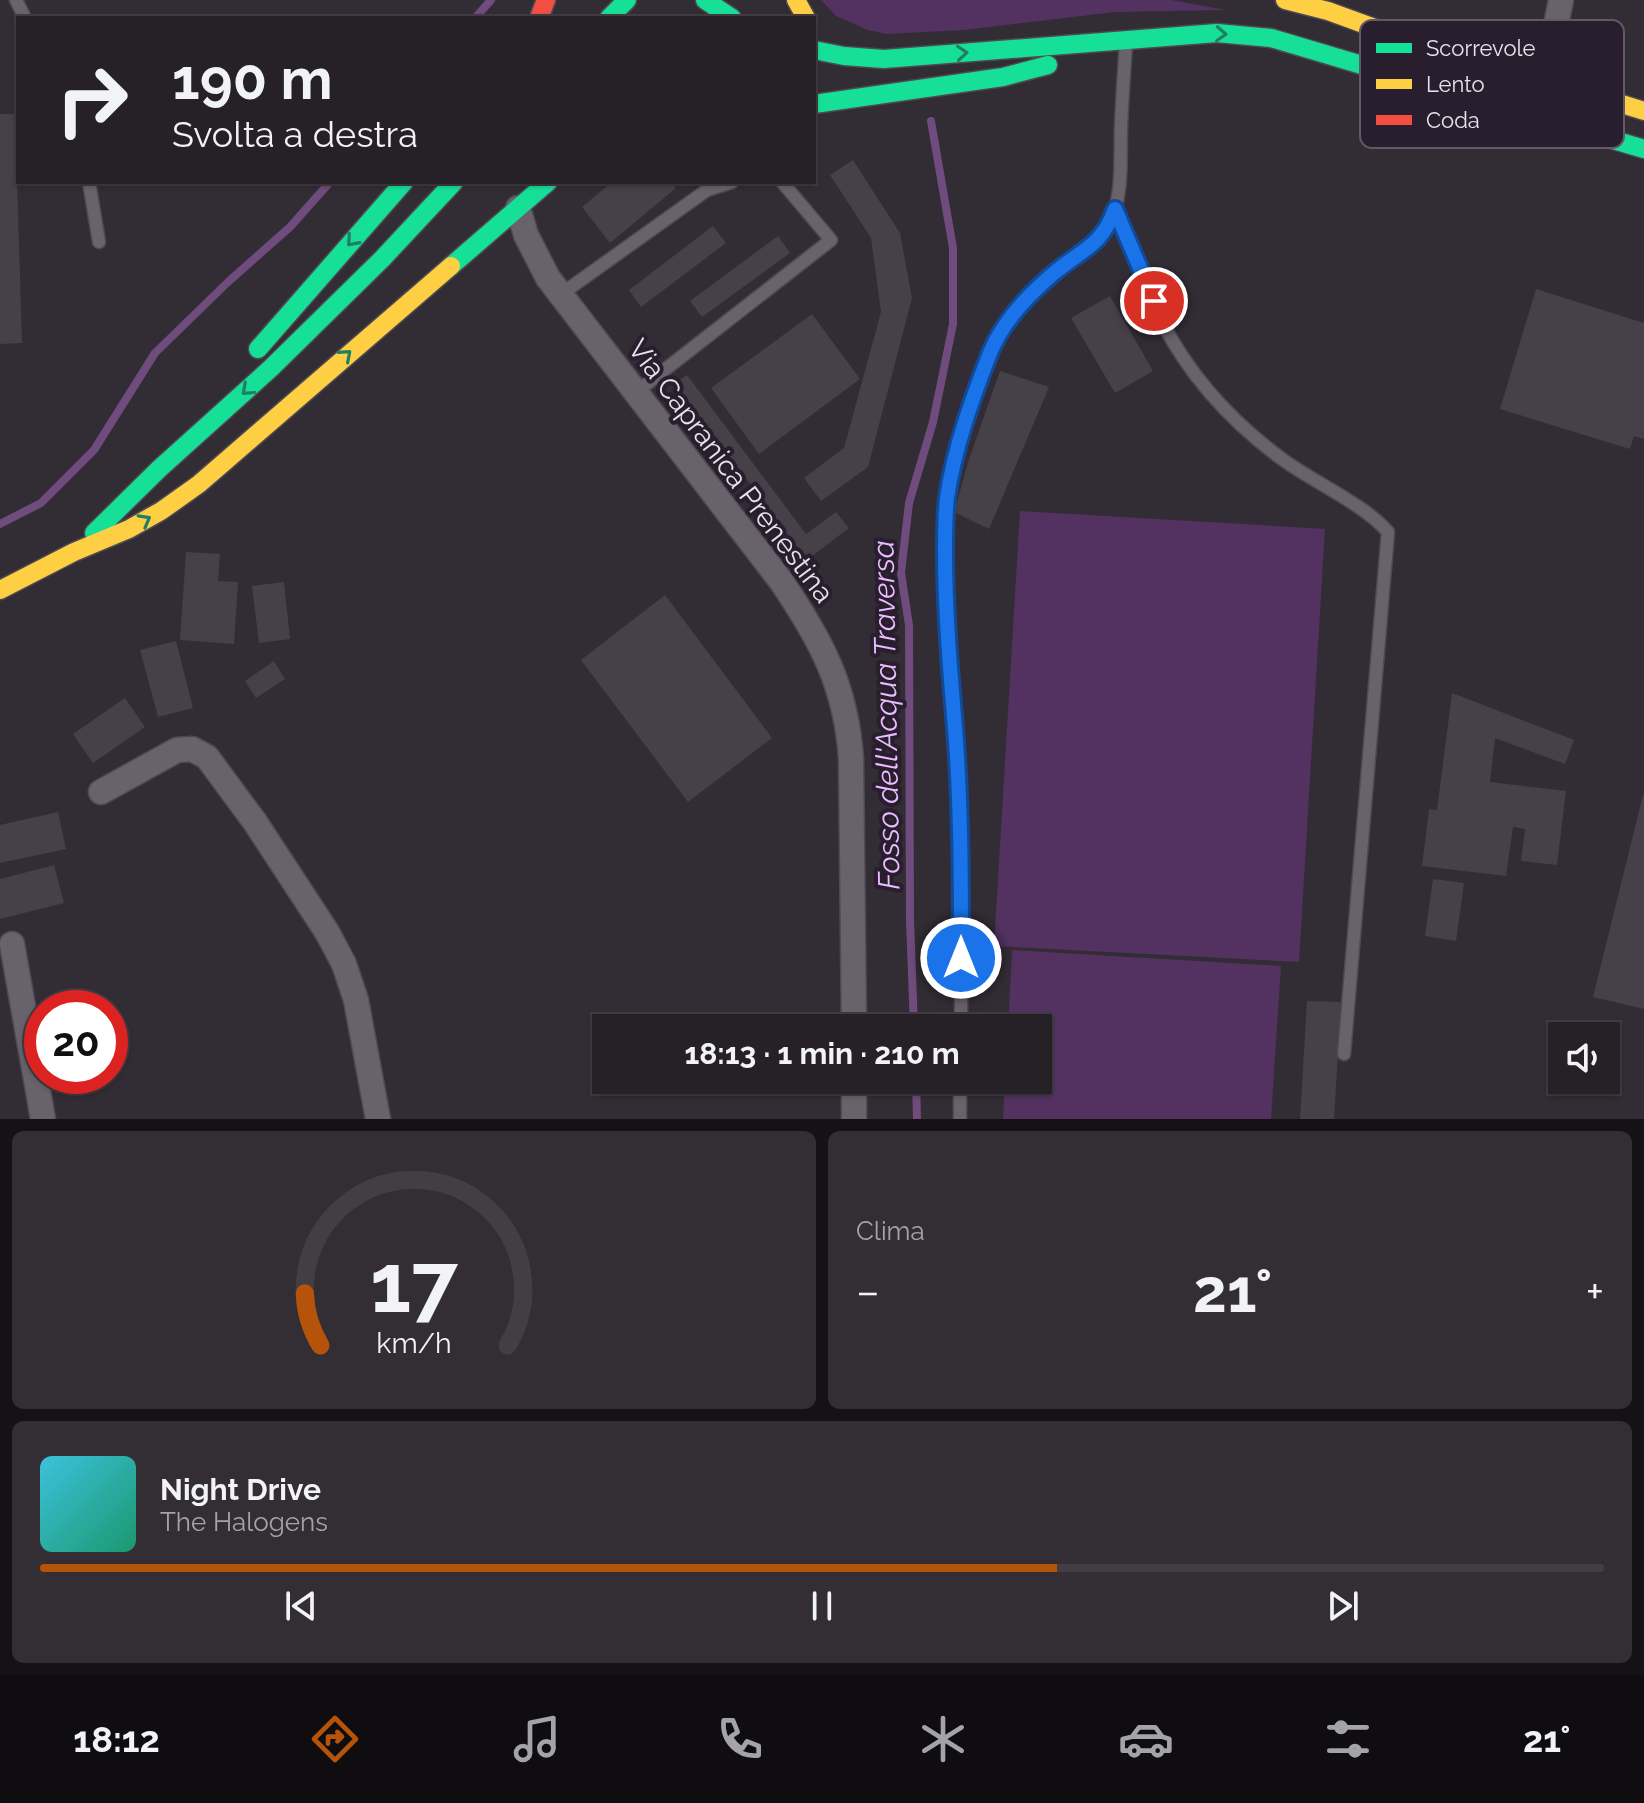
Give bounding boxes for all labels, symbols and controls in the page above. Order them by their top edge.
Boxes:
legend [1360,20,1624,148]
one-way arrow [1215,26,1228,43]
text: Scorrevole [1426,35,1536,61]
one-way arrow [956,45,969,62]
text: 190 m [172,46,333,112]
icon: right [40,48,144,152]
text: Lento [1426,71,1484,97]
text: Coda [1426,107,1480,133]
text: Svolta a destra [172,113,418,155]
one-way arrow [348,231,362,246]
pin [1120,267,1188,335]
icon: arrive [1132,279,1176,323]
street label: Via Capranica Prenestina [621,333,841,609]
one-way arrow [337,351,352,365]
one-way arrow [241,381,256,395]
one-way arrow [137,514,151,530]
water label: Fosso dell'Acqua Traversa [865,540,907,890]
position arrow [919,916,1003,1000]
speed limit sign: 20 [24,990,128,1094]
map controls [1548,1022,1620,1094]
button: sound [1548,1022,1620,1094]
text: 18:13 · 1 min · 210 m [684,1036,960,1071]
text: Clima [856,1216,925,1246]
text: 17 [370,1234,458,1331]
text: 21° [1193,1256,1272,1326]
text: − [856,1266,880,1317]
text: + [1586,1266,1604,1317]
text: km/h [376,1326,452,1360]
text: Night Drive [160,1472,321,1507]
text: The Halogens [160,1507,328,1537]
icon: previous [279,1584,323,1628]
icon: pause [800,1584,844,1628]
icon: next [1321,1584,1365,1628]
icon: directions [307,1711,363,1767]
icon: music [509,1711,565,1767]
icon: phone [712,1711,768,1767]
icon: climate [915,1711,971,1767]
icon: car [1118,1711,1174,1767]
icon: filters [1320,1711,1376,1767]
text: 18:12 [73,1718,160,1760]
text: 21° [1523,1718,1571,1760]

